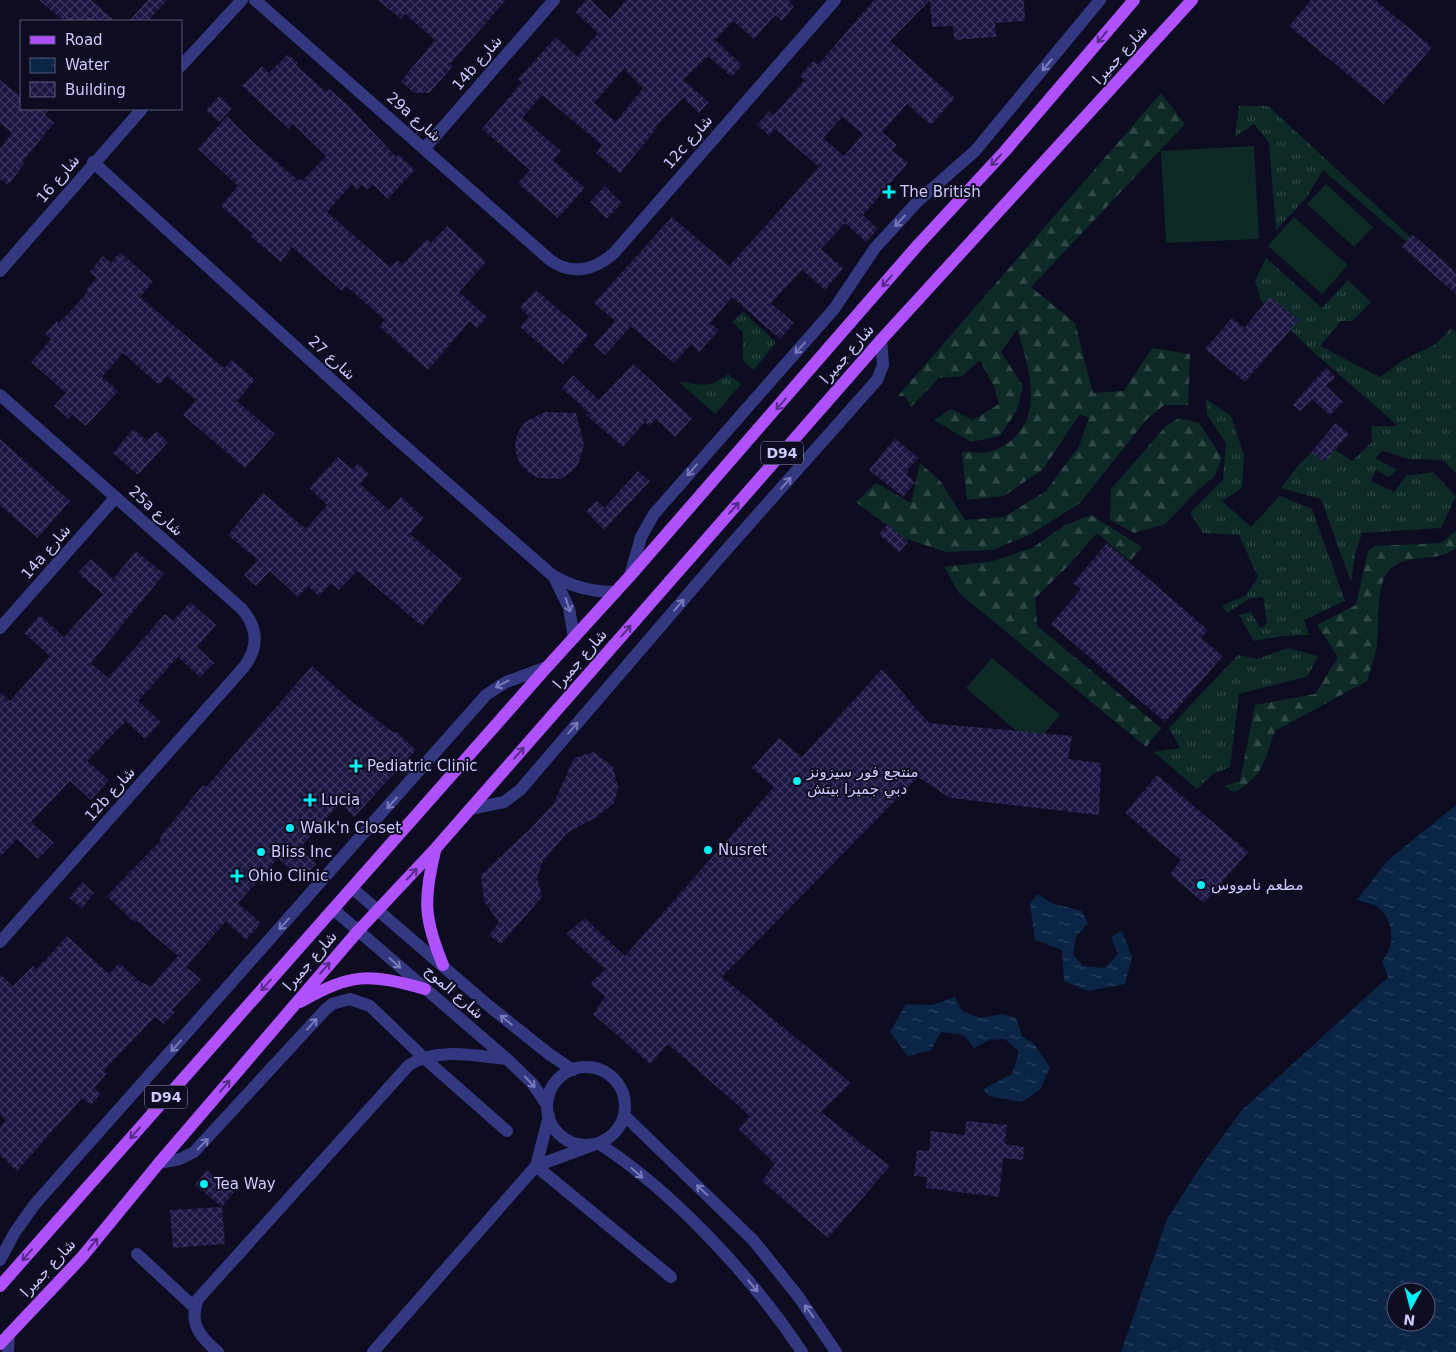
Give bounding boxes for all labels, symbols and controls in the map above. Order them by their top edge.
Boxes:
legend [20,20,182,110]
street label: شارع جميرا [1089,22,1151,88]
one-way arrow [1097,30,1108,43]
text: Road [65,31,103,49]
street label: 14b شارع [448,32,506,94]
text: Water [65,56,110,74]
one-way arrow [1042,58,1053,71]
text: Building [65,81,126,99]
street label: 29a شارع [383,88,445,146]
street label: 12c شارع [660,111,716,173]
street label: شارع 16 [33,151,83,207]
one-way arrow [990,154,1002,167]
place label: The British [899,183,981,201]
marker: The British [882,185,896,199]
one-way arrow [894,215,906,228]
one-way arrow [881,274,893,287]
street label: شارع جميرا [816,321,878,387]
street label: شارع 27 [305,332,359,384]
one-way arrow [794,342,805,355]
one-way arrow [775,397,787,410]
road number: D94 [761,442,803,464]
one-way arrow [687,464,698,477]
one-way arrow [780,476,792,489]
street label: 25a شارع [125,482,187,540]
one-way arrow [728,502,739,515]
street label: 14a شارع [17,521,75,583]
one-way arrow [564,597,573,612]
one-way arrow [673,599,684,612]
one-way arrow [621,624,632,637]
street label: شارع جميرا [549,626,611,692]
one-way arrow [495,680,510,689]
one-way arrow [567,722,579,735]
one-way arrow [514,746,525,759]
place label: Pediatric Clinic [367,757,478,775]
marker: Pediatric Clinic [349,759,363,773]
street label: 12b شارع [81,763,139,825]
place label: منتجع فور سيزونز دبي جميرا بيتش [806,763,919,799]
marker: منتجع فور سيزونز دبي جميرا بيتش [791,775,803,787]
place label: Lucia [321,791,360,809]
marker: Lucia [303,793,317,807]
one-way arrow [386,797,398,810]
place label: Walk'n Closet [300,819,401,837]
marker: Walk'n Closet [284,822,296,834]
place label: Nusret [718,841,768,859]
place label: Bliss Inc [271,843,332,861]
marker: Nusret [702,844,714,856]
marker: Bliss Inc [255,846,267,858]
place label: Ohio Clinic [248,867,328,885]
marker: Ohio Clinic [230,869,244,883]
one-way arrow [405,869,417,881]
place label: مطعم نامووس [1211,876,1303,894]
marker: مطعم نامووس [1195,879,1207,891]
one-way arrow [278,918,290,931]
street label: شارع جميرا [279,928,341,994]
one-way arrow [388,957,401,968]
street label: شارع الموج [420,961,487,1023]
one-way arrow [319,962,331,975]
one-way arrow [260,978,271,991]
one-way arrow [499,1014,512,1025]
one-way arrow [307,1018,318,1031]
one-way arrow [170,1039,182,1052]
one-way arrow [524,1075,536,1088]
one-way arrow [219,1079,230,1092]
road number: D94 [145,1086,187,1108]
one-way arrow [130,1126,141,1139]
one-way arrow [197,1138,209,1150]
one-way arrow [630,1167,643,1178]
place label: Tea Way [213,1175,276,1193]
marker: Tea Way [198,1178,210,1190]
one-way arrow [695,1184,708,1196]
street label: شارع جميرا [17,1235,79,1301]
one-way arrow [87,1238,98,1251]
one-way arrow [22,1248,33,1261]
one-way arrow [747,1279,758,1292]
north arrow [1386,1282,1436,1332]
one-way arrow [804,1305,814,1319]
text: N [1403,1311,1416,1329]

